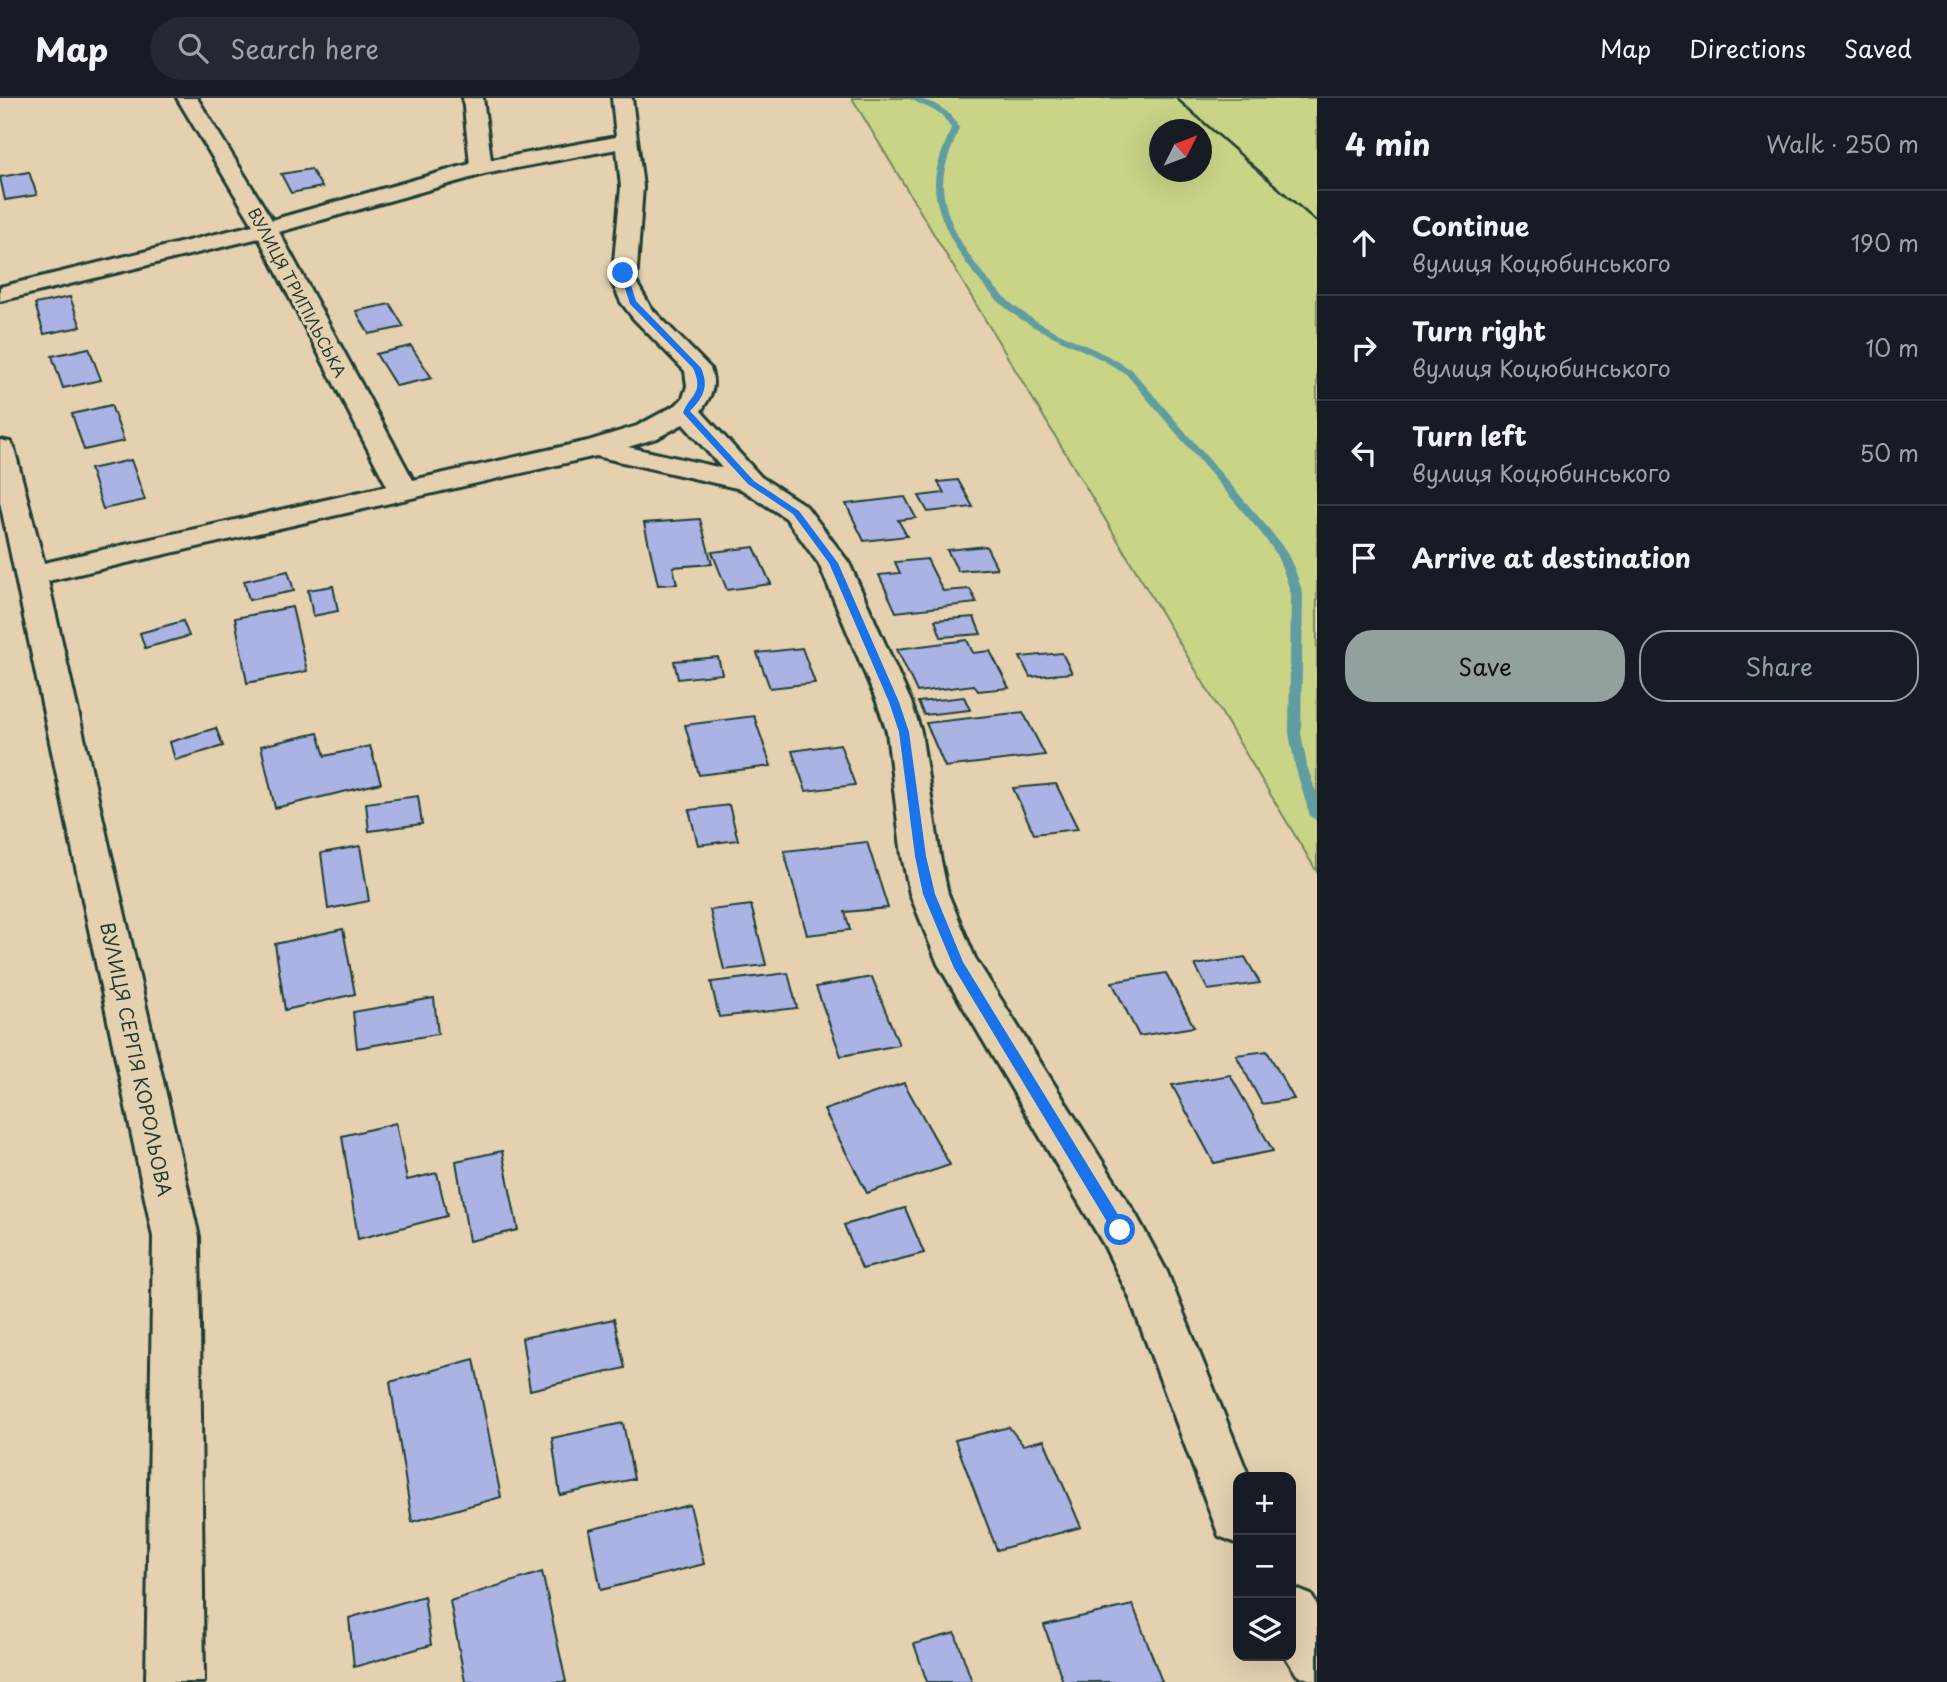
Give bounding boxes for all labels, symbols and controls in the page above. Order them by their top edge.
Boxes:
search box [150,17,640,80]
text: Map [35,23,108,73]
icon: search [174,29,212,67]
text: Search here [230,29,379,68]
text: Map [1600,30,1651,66]
text: Directions [1689,30,1806,66]
text: Saved [1844,30,1912,66]
north arrow [1149,119,1212,182]
text: 4 min [1345,121,1431,166]
text: Walk · 250 m [1766,126,1919,161]
street label: ВУЛИЦЯ ТРИПІЛЬСЬКА [243,203,353,381]
text: Continue [1412,206,1529,245]
icon: ahead [1345,224,1383,262]
text: 190 m [1851,225,1919,260]
text: вулиця Коцюбинського [1412,245,1671,280]
route end [607,257,638,288]
text: Turn right [1412,311,1546,350]
icon: right [1345,329,1383,367]
text: 10 m [1865,330,1919,365]
text: вулиця Коцюбинського [1412,350,1671,385]
text: Turn left [1412,416,1527,455]
icon: left [1345,434,1383,472]
text: 50 m [1859,435,1919,470]
text: вулиця Коцюбинського [1412,455,1671,490]
text: Arrive at destination [1412,538,1691,577]
icon: arrive [1345,539,1383,577]
button: Save [1345,630,1625,702]
button: Share [1639,630,1919,702]
street label: ВУЛИЦЯ СЕРГІЯ КОРОЛЬОВА [94,919,180,1199]
route start [1104,1214,1135,1245]
map controls [1233,1472,1296,1661]
button: + [1233,1472,1296,1535]
button: − [1233,1535,1296,1598]
button: layers [1233,1598,1296,1661]

